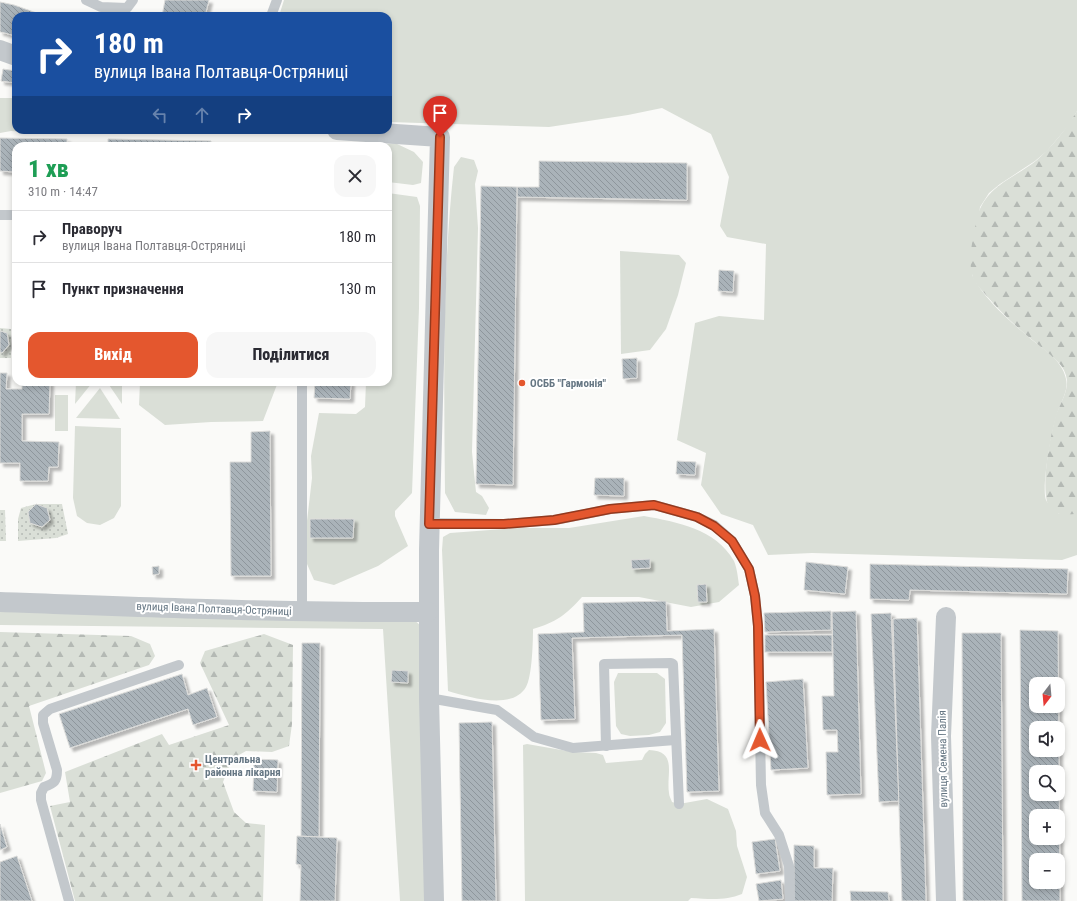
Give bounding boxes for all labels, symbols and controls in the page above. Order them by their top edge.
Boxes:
text: 180 m [94,27,164,60]
icon: right [28,28,80,80]
text: вулиця Івана Полтавця-Остряниці [94,61,348,82]
pin [423,96,457,137]
icon: arrive [429,102,451,124]
icon: left [149,104,171,126]
icon: ahead [191,104,213,126]
icon: right [233,104,255,126]
text: 1 хв [28,155,69,183]
button: close [334,155,376,197]
text: 310 m · 14:47 [28,184,98,199]
text: Праворуч [62,220,122,238]
icon: right [28,226,50,248]
text: 180 m [339,228,376,246]
text: вулиця Івана Полтавця-Остряниці [62,238,246,253]
icon: arrive [28,278,50,300]
text: Пункт призначення [62,280,184,298]
text: 130 m [339,280,376,298]
button: Вихід [28,332,198,378]
button: Поділитися [206,332,376,378]
place label: ОСББ "Гармонія" [530,377,607,390]
marker: ОСББ "Гармонія" [517,378,527,388]
street label: вулиця Івана Полтавця-Остряниці [136,600,292,618]
north arrow [1029,677,1065,713]
map controls [1029,677,1065,889]
street label: вулиця Семена Палія [936,710,950,808]
position arrow [739,719,781,761]
button: sound [1029,721,1065,757]
place label: Центральна районна лікарня [205,753,281,779]
marker: Центральна районна лікарня [190,759,202,771]
button: search [1029,765,1065,801]
button: + [1029,809,1065,845]
button: − [1029,853,1065,889]

